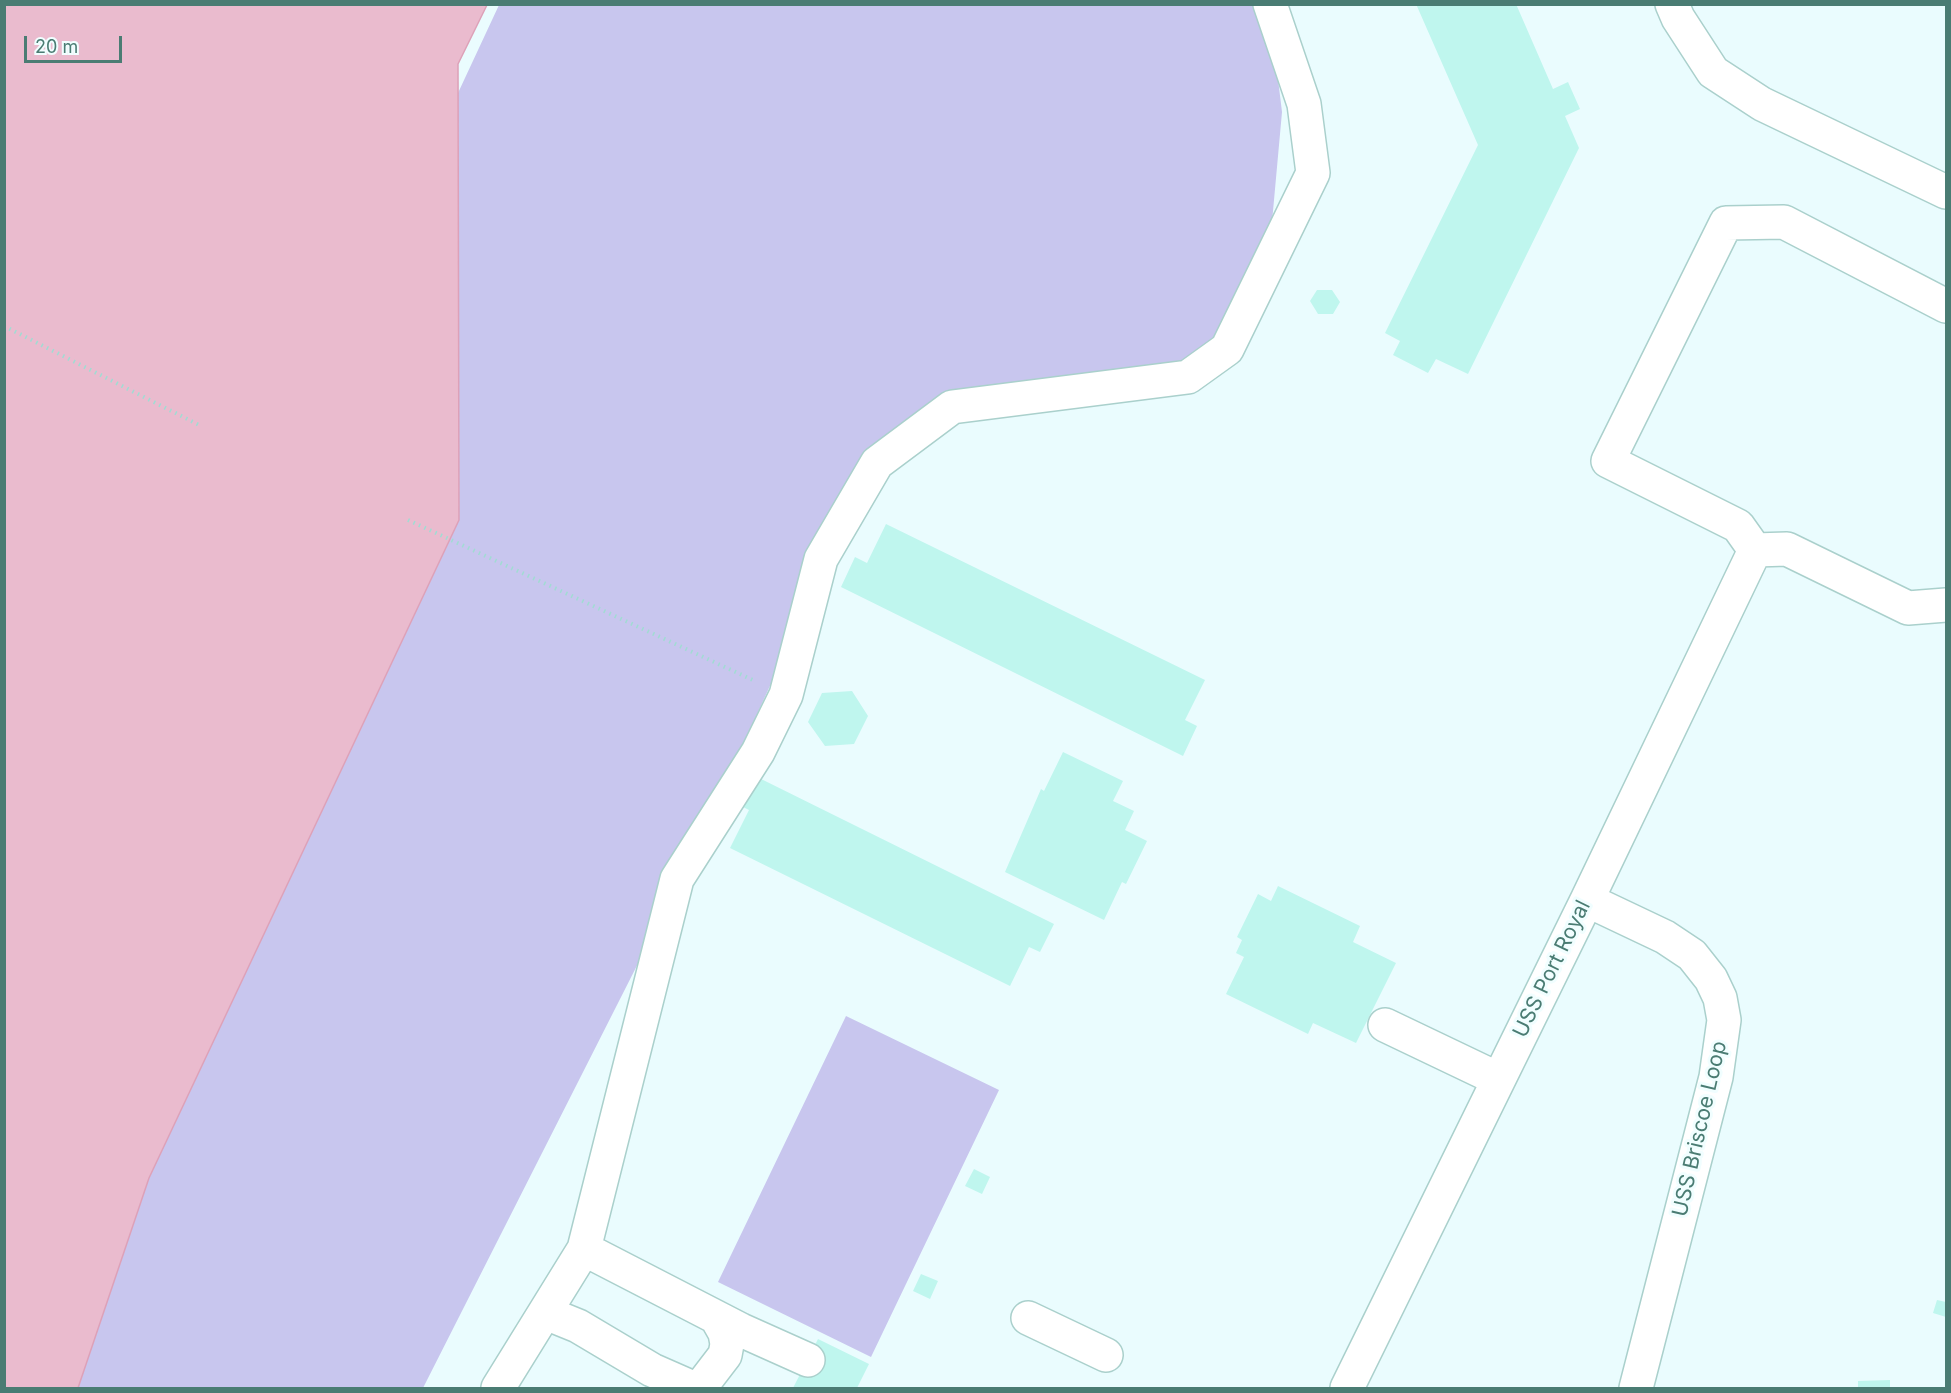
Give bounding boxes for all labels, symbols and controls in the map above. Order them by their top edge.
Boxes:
scale bar [27,24,124,62]
text: 20 m [35,36,78,57]
street label: USS Port Royal [1508,896,1596,1042]
street label: USS Briscoe Loop [1668,1039,1732,1219]

